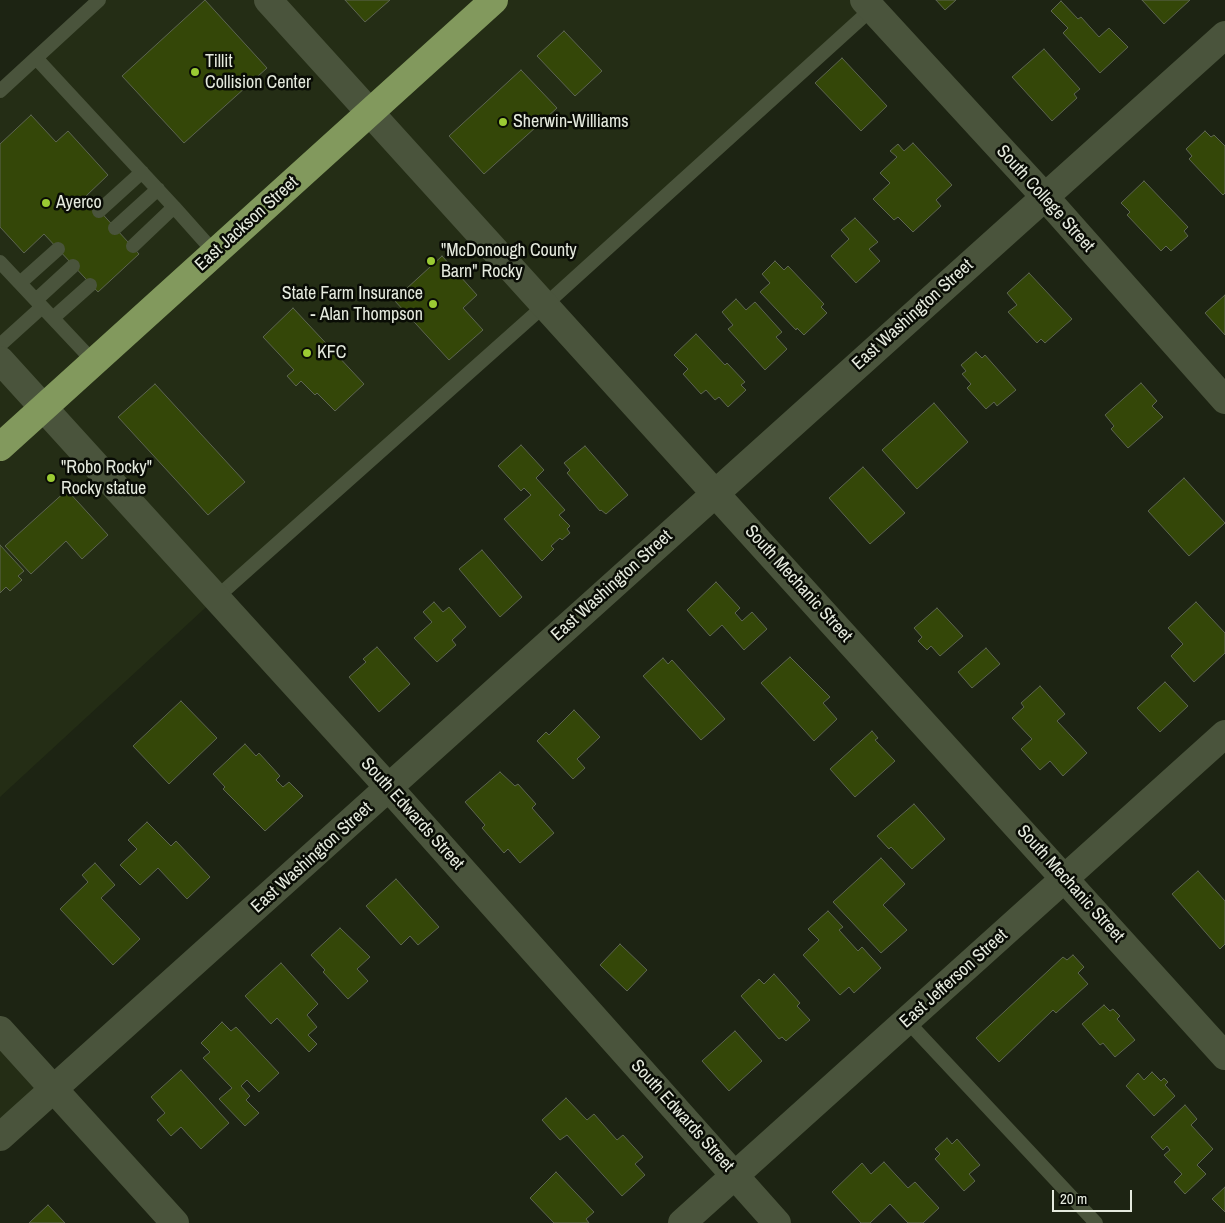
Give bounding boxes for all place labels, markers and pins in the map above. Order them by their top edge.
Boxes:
place label: Tillit Collision Center [205,51,311,94]
marker: Tillit Collision Center [189,66,201,78]
place label: Sherwin-Williams [513,111,629,133]
marker: Sherwin-Williams [497,116,509,128]
place label: Ayerco [56,192,102,214]
marker: Ayerco [40,197,52,209]
place label: "McDonough County Barn" Rocky [441,240,577,282]
marker: "McDonough County Barn" Rocky [425,255,437,267]
place label: State Farm Insurance - Alan Thompson [282,283,423,326]
marker: State Farm Insurance - Alan Thompson [427,298,439,310]
place label: KFC [317,342,347,364]
marker: KFC [301,347,313,359]
place label: "Robo Rocky" Rocky statue [61,457,152,499]
marker: "Robo Rocky" Rocky statue [45,472,57,484]

